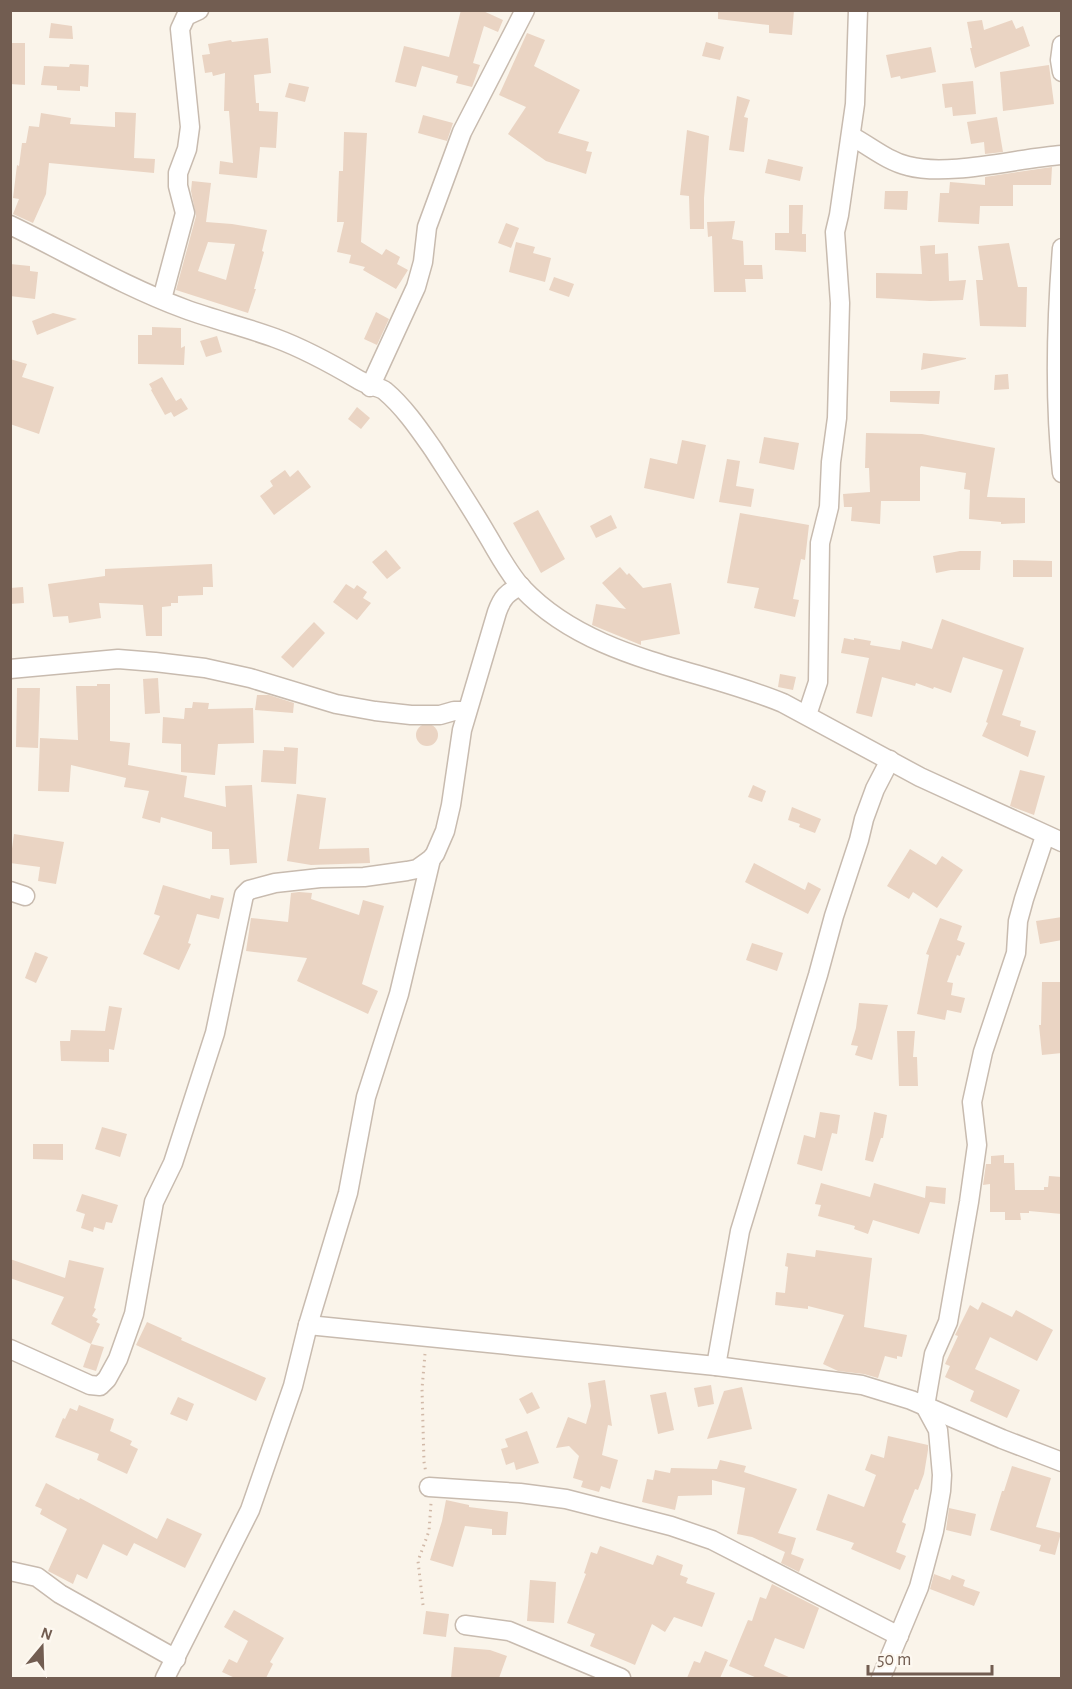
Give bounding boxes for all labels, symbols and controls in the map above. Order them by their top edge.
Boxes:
north arrow [12,1617,72,1677]
text: N [39,1624,54,1643]
scale bar [868,1638,992,1676]
text: 50 m [877,1651,911,1669]

